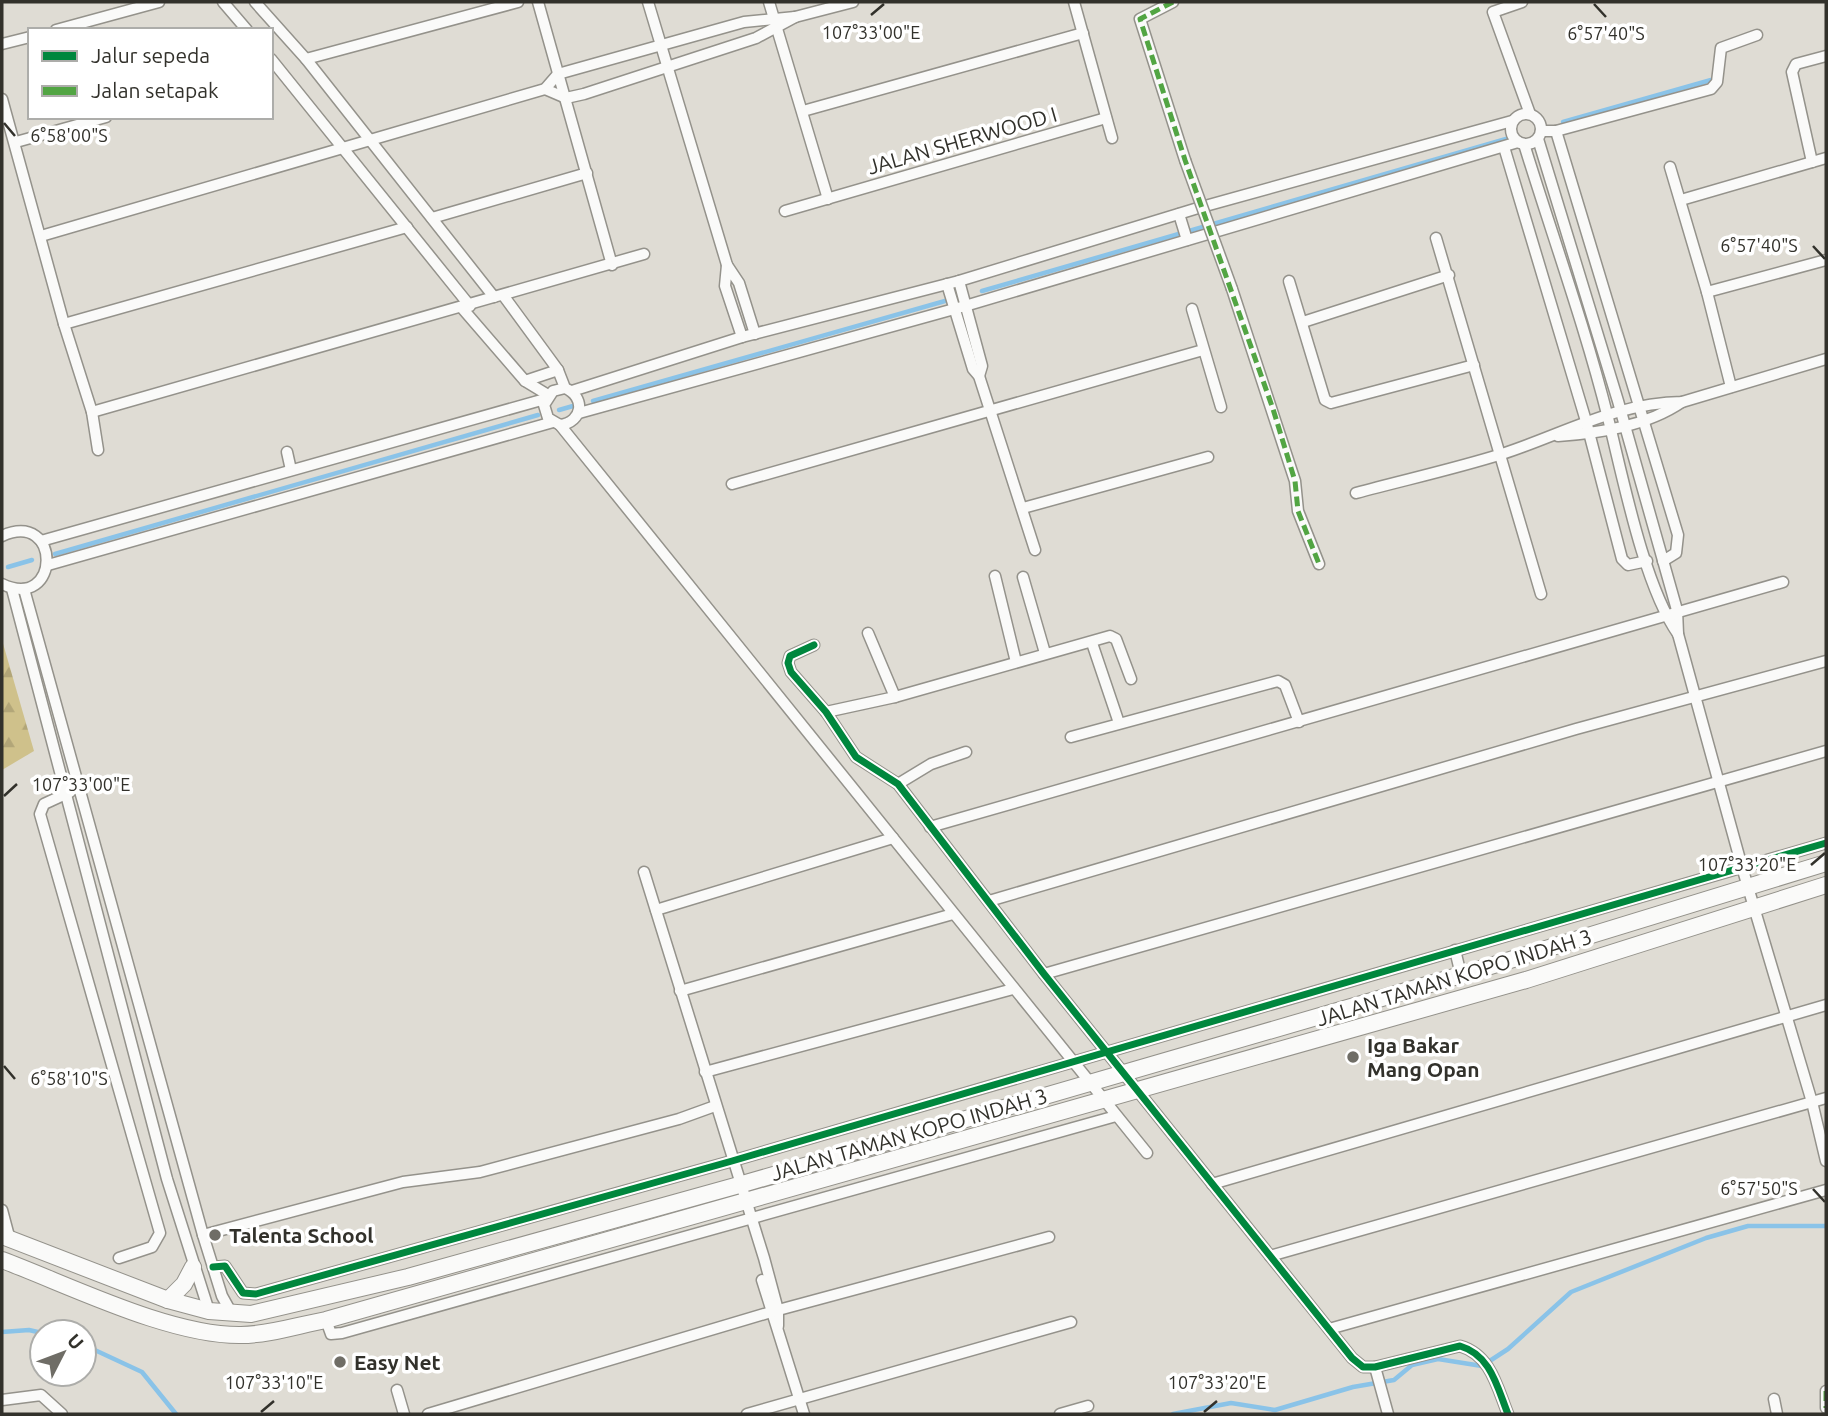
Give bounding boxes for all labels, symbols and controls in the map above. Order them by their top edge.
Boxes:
text: 107°33'00"E [822,22,920,42]
text: 6°57'40"S [1567,23,1645,43]
legend [28,28,273,119]
text: Jalur sepeda [91,43,210,67]
text: Jalan setapak [91,78,219,102]
street label: JALAN SHERWOOD I [864,101,1060,179]
text: 6°58'00"S [30,125,108,145]
text: 6°57'40"S [1720,235,1798,255]
text: 107°33'00"E [32,774,130,794]
text: 107°33'20"E [1698,854,1796,874]
street label: JALAN TAMAN KOPO INDAH 3 [1313,924,1595,1030]
place label: Iga Bakar Mang Opan [1367,1033,1480,1081]
marker: Iga Bakar Mang Opan [1345,1049,1361,1065]
text: 6°58'10"S [30,1068,108,1088]
street label: JALAN TAMAN KOPO INDAH 3 [768,1083,1050,1185]
text: 6°57'50"S [1720,1178,1798,1198]
place label: Talenta School [229,1223,374,1247]
marker: Talenta School [207,1227,223,1243]
north arrow [28,1318,98,1388]
text: U [63,1329,88,1354]
place label: Easy Net [354,1350,441,1374]
marker: Easy Net [332,1354,348,1370]
text: 107°33'10"E [225,1372,323,1392]
text: 107°33'20"E [1168,1372,1266,1392]

